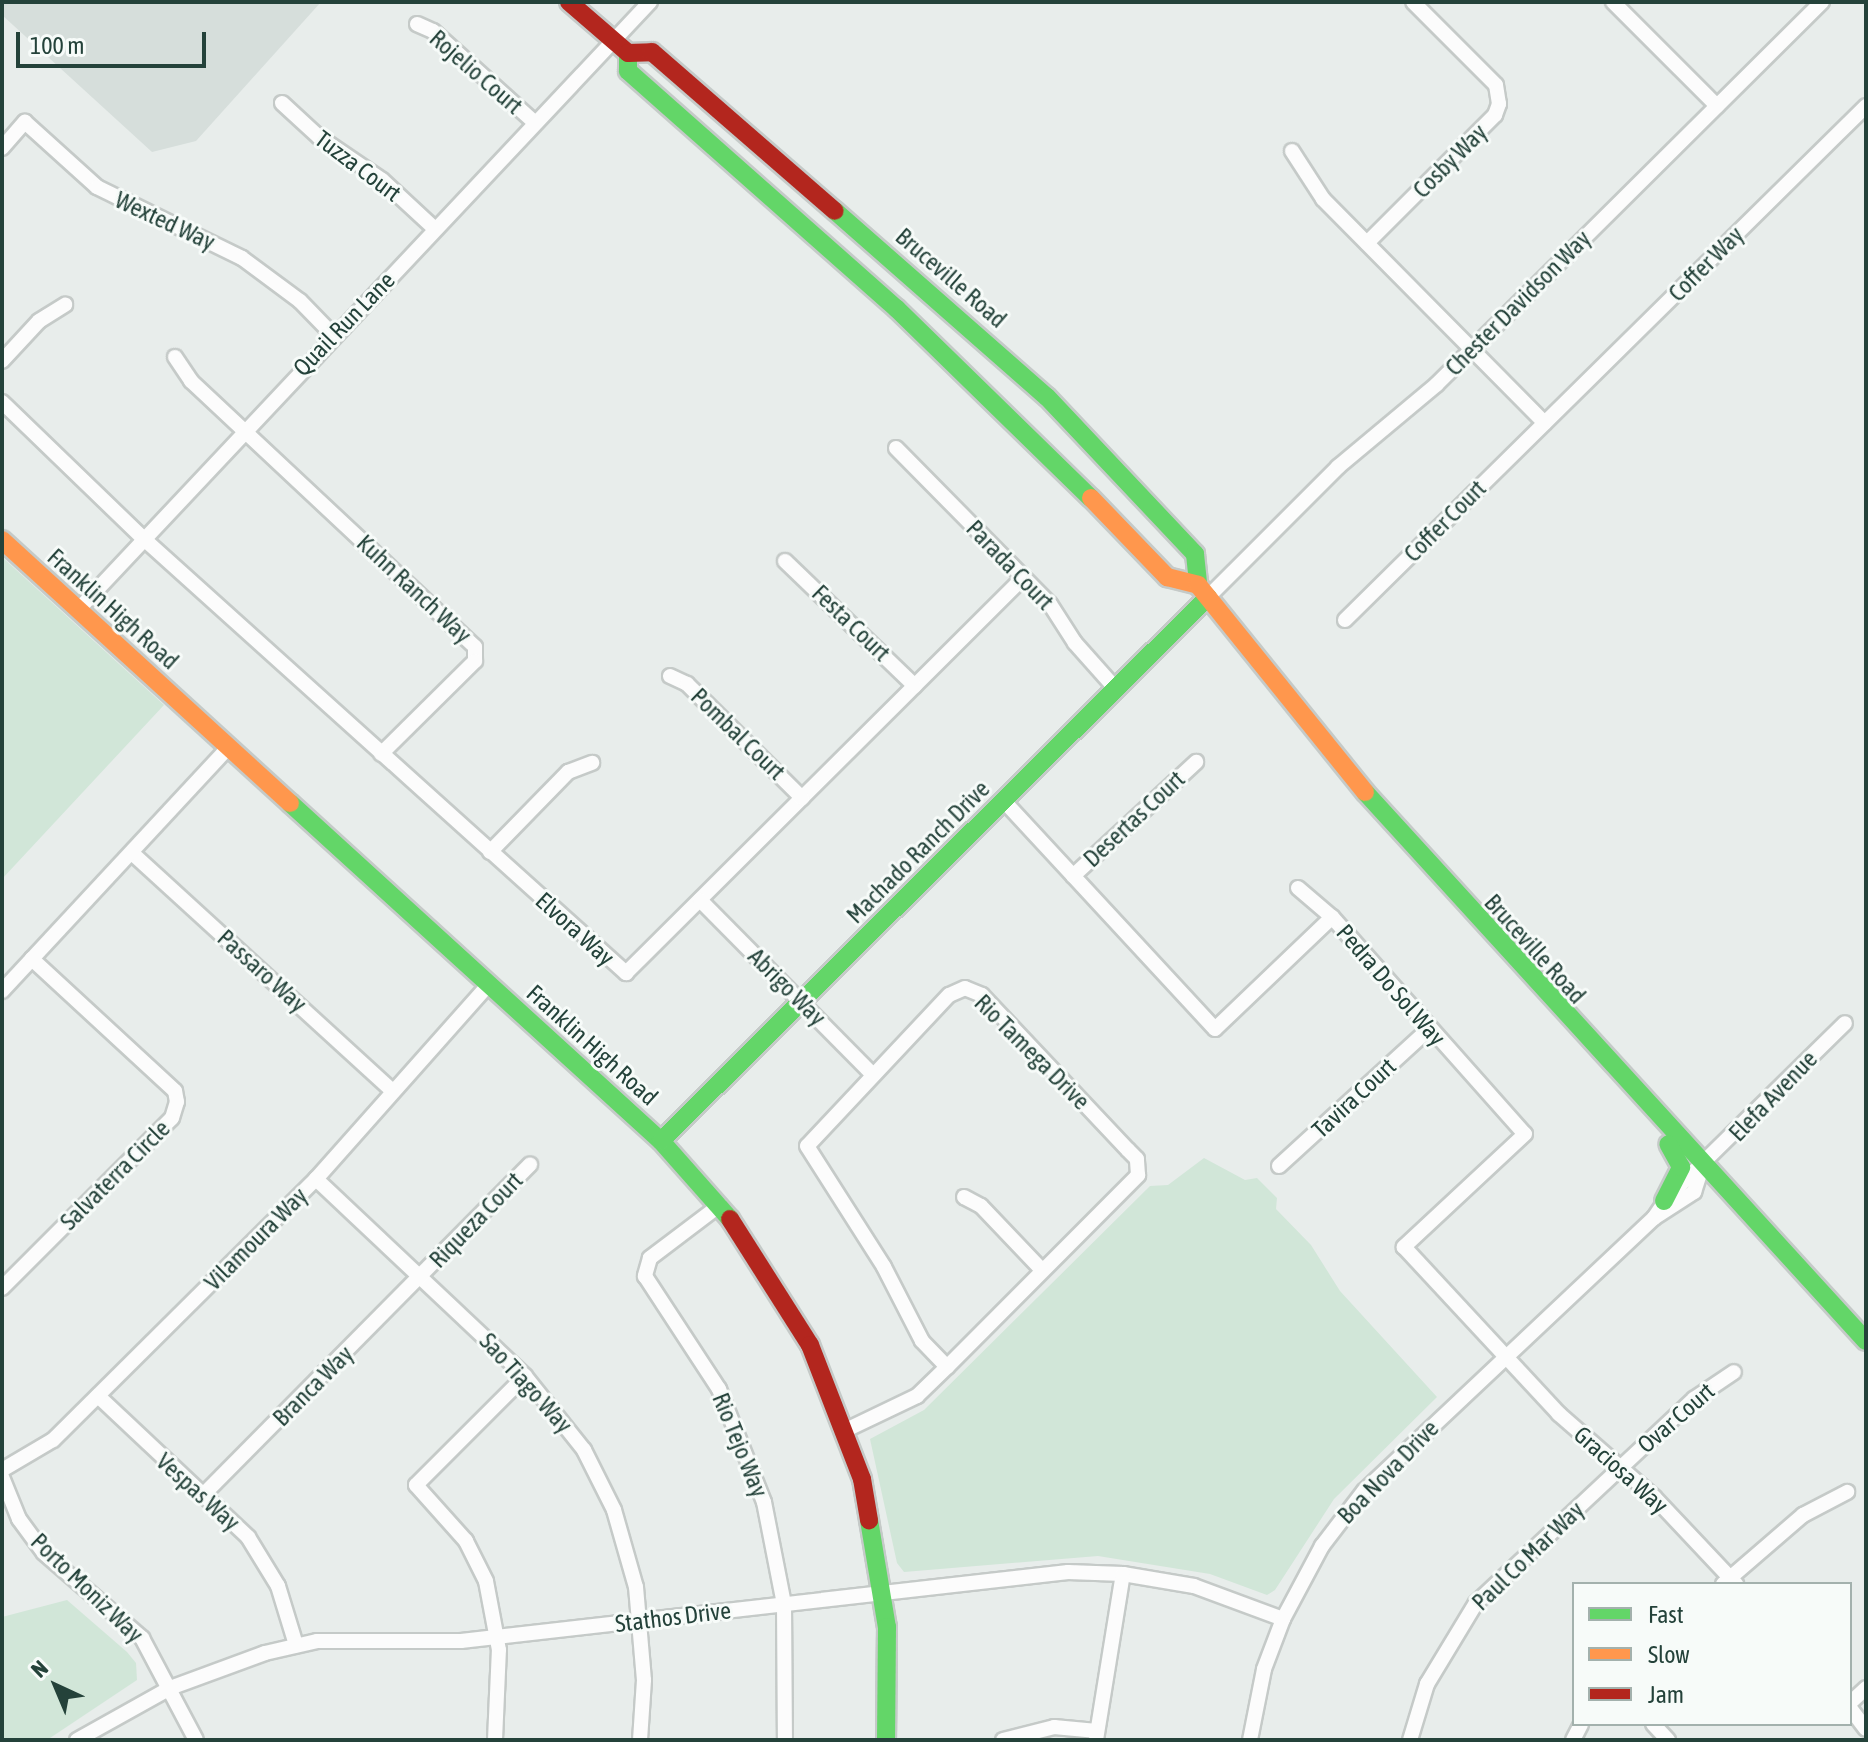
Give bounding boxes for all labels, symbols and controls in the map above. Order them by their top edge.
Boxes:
scale bar [20,16,210,66]
street label: Rojelio Court [424,24,528,120]
text: 100 m [30,32,84,59]
street label: Cosby Way [1407,118,1493,204]
street label: Tuzza Court [309,124,407,208]
street label: Wexted Way [110,185,220,257]
street label: Coffer Way [1663,221,1749,307]
street label: Bruceville Road [890,222,1012,334]
street label: Chester Davidson Way [1439,224,1597,382]
street label: Quail Run Lane [287,266,401,382]
street label: Coffer Court [1398,474,1492,568]
street label: Parada Court [960,514,1060,616]
street label: Kuhn Ranch Way [351,529,477,649]
street label: Franklin High Road [42,543,184,675]
street label: Festa Court [806,579,896,667]
street label: Pombal Court [685,682,791,786]
street label: Desertas Court [1077,765,1191,873]
street label: Machado Ranch Drive [841,775,995,929]
street label: Elvora Way [530,886,620,972]
street label: Bruceville Road [1478,888,1592,1010]
street label: Pedra Do Sol Way [1330,918,1452,1052]
street label: Passaro Way [212,924,312,1018]
street label: Abrigo Way [742,942,832,1032]
street label: Franklin High Road [521,979,663,1111]
street label: Rio Tamega Drive [968,988,1096,1116]
street label: Elefa Avenue [1723,1045,1823,1147]
street label: Tavira Court [1306,1052,1402,1144]
street label: Salvaterra Circle [54,1114,176,1236]
street label: Riqueza Court [423,1166,529,1274]
street label: Vilamoura Way [199,1182,313,1296]
street label: Sao Tiago Way [474,1327,578,1439]
street label: Branca Way [267,1340,359,1432]
street label: Ovar Court [1632,1377,1720,1459]
street label: Rio Tejo Way [706,1389,774,1501]
street label: Boa Nova Drive [1331,1414,1445,1530]
street label: Graciosa Way [1568,1420,1674,1520]
street label: Vespas Way [150,1447,246,1537]
street label: Paul Co Mar Way [1466,1495,1590,1617]
street label: Porto Moniz Way [25,1527,149,1649]
legend [1572,1582,1852,1726]
street label: Stathos Drive [614,1596,732,1638]
text: Fast [1648,1601,1684,1628]
text: Slow [1648,1641,1690,1668]
north arrow [16,1646,96,1726]
text: N [26,1655,53,1683]
text: Jam [1648,1681,1684,1708]

